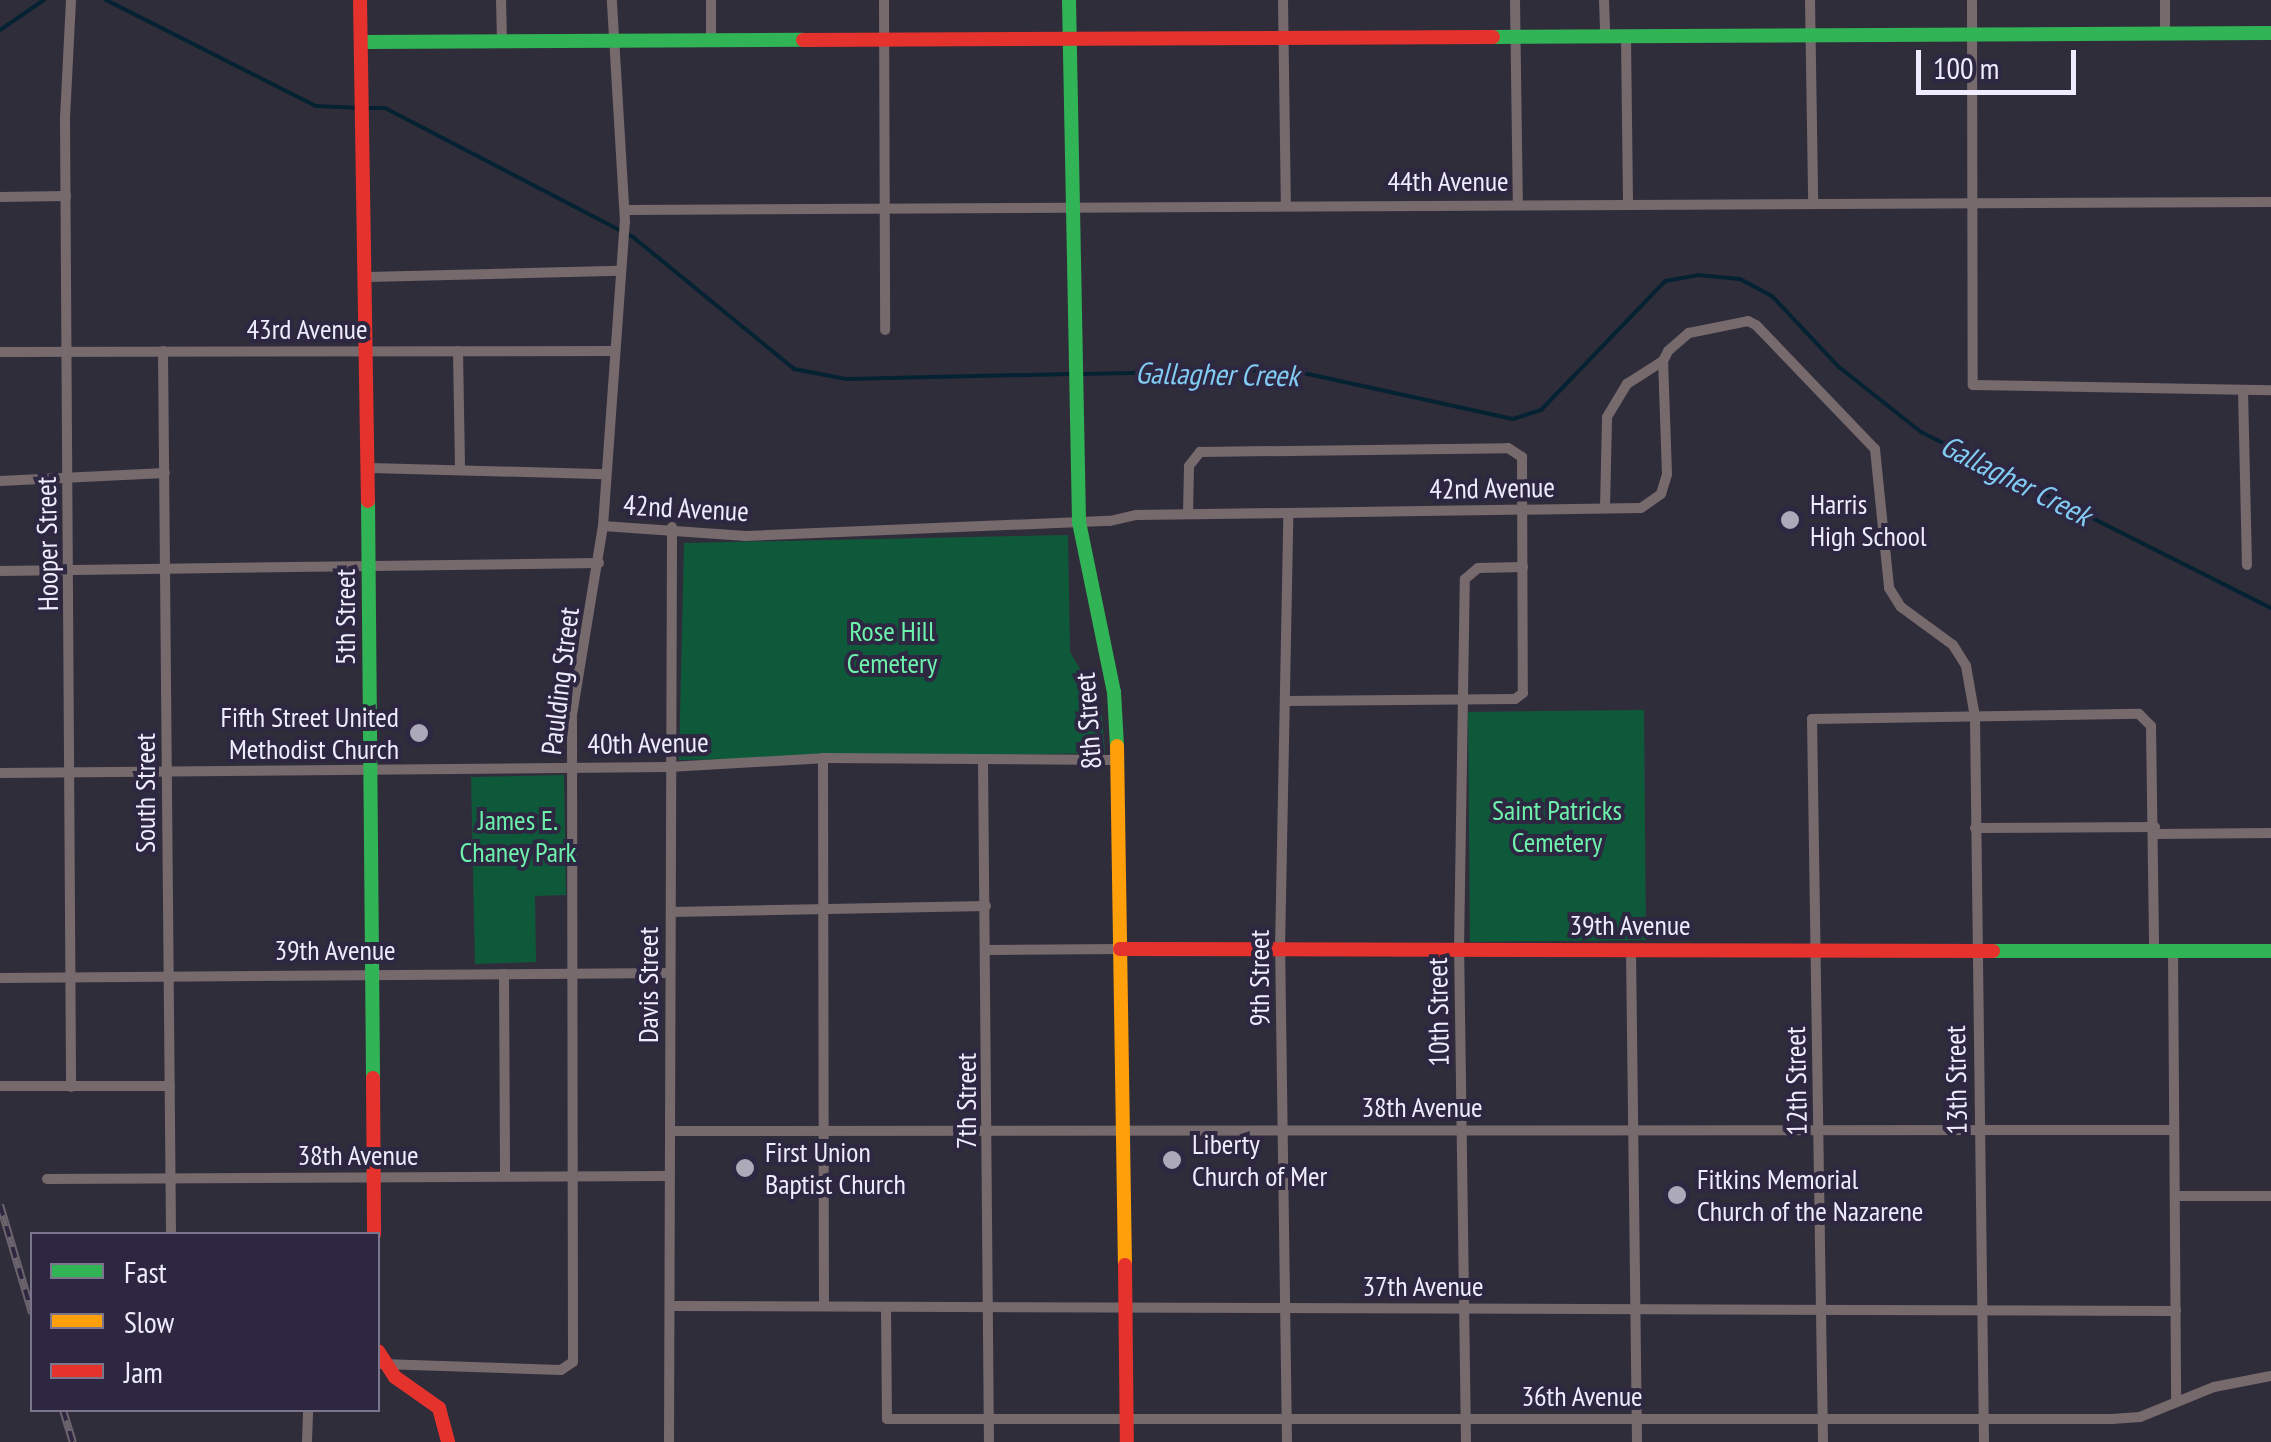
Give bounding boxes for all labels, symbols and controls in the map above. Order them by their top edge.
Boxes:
scale bar [1921,30,2081,92]
text: 100 m [1933,48,1999,87]
street label: 44th Avenue [1387,164,1509,198]
street label: 43rd Avenue [246,312,368,346]
water label: Gallagher Creek [1135,355,1299,393]
water label: Gallagher Creek [1935,427,2097,533]
street label: 42nd Avenue [1429,470,1555,506]
street label: Hooper Street [29,476,65,612]
place label: Harris High School [1810,487,1926,553]
street label: 42nd Avenue [622,488,750,528]
marker: Harris High School [1779,509,1801,531]
street label: 5th Street [328,569,362,665]
street label: Paulding Street [534,605,586,757]
park label: Rose Hill Cemetery [847,614,937,680]
street label: 8th Street [1068,672,1108,770]
place label: Fifth Street United Methodist Church [221,700,399,766]
marker: Fifth Street United Methodist Church [408,722,430,744]
street label: 40th Avenue [587,725,709,761]
street label: South Street [128,733,162,853]
park label: Saint Patricks Cemetery [1492,793,1622,859]
park label: James E. Chaney Park [459,803,577,869]
street label: 39th Avenue [1569,908,1691,942]
street label: Davis Street [631,927,665,1043]
street label: 9th Street [1242,930,1276,1026]
street label: 39th Avenue [274,933,396,967]
street label: 10th Street [1420,957,1456,1067]
street label: 13th Street [1938,1025,1974,1135]
street label: 12th Street [1778,1026,1814,1136]
street label: 7th Street [949,1053,983,1149]
street label: 38th Avenue [1361,1090,1483,1124]
place label: Liberty Church of Mer [1192,1127,1327,1193]
place label: First Union Baptist Church [765,1135,906,1201]
street label: 38th Avenue [297,1138,419,1172]
marker: Liberty Church of Mer [1161,1149,1183,1171]
marker: First Union Baptist Church [734,1157,756,1179]
place label: Fitkins Memorial Church of the Nazarene [1697,1162,1923,1228]
marker: Fitkins Memorial Church of the Nazarene [1666,1184,1688,1206]
legend [30,1232,380,1412]
text: Fast [124,1252,167,1291]
street label: 37th Avenue [1362,1269,1484,1303]
text: Slow [124,1302,174,1341]
text: Jam [124,1352,163,1391]
street label: 36th Avenue [1521,1379,1643,1413]

